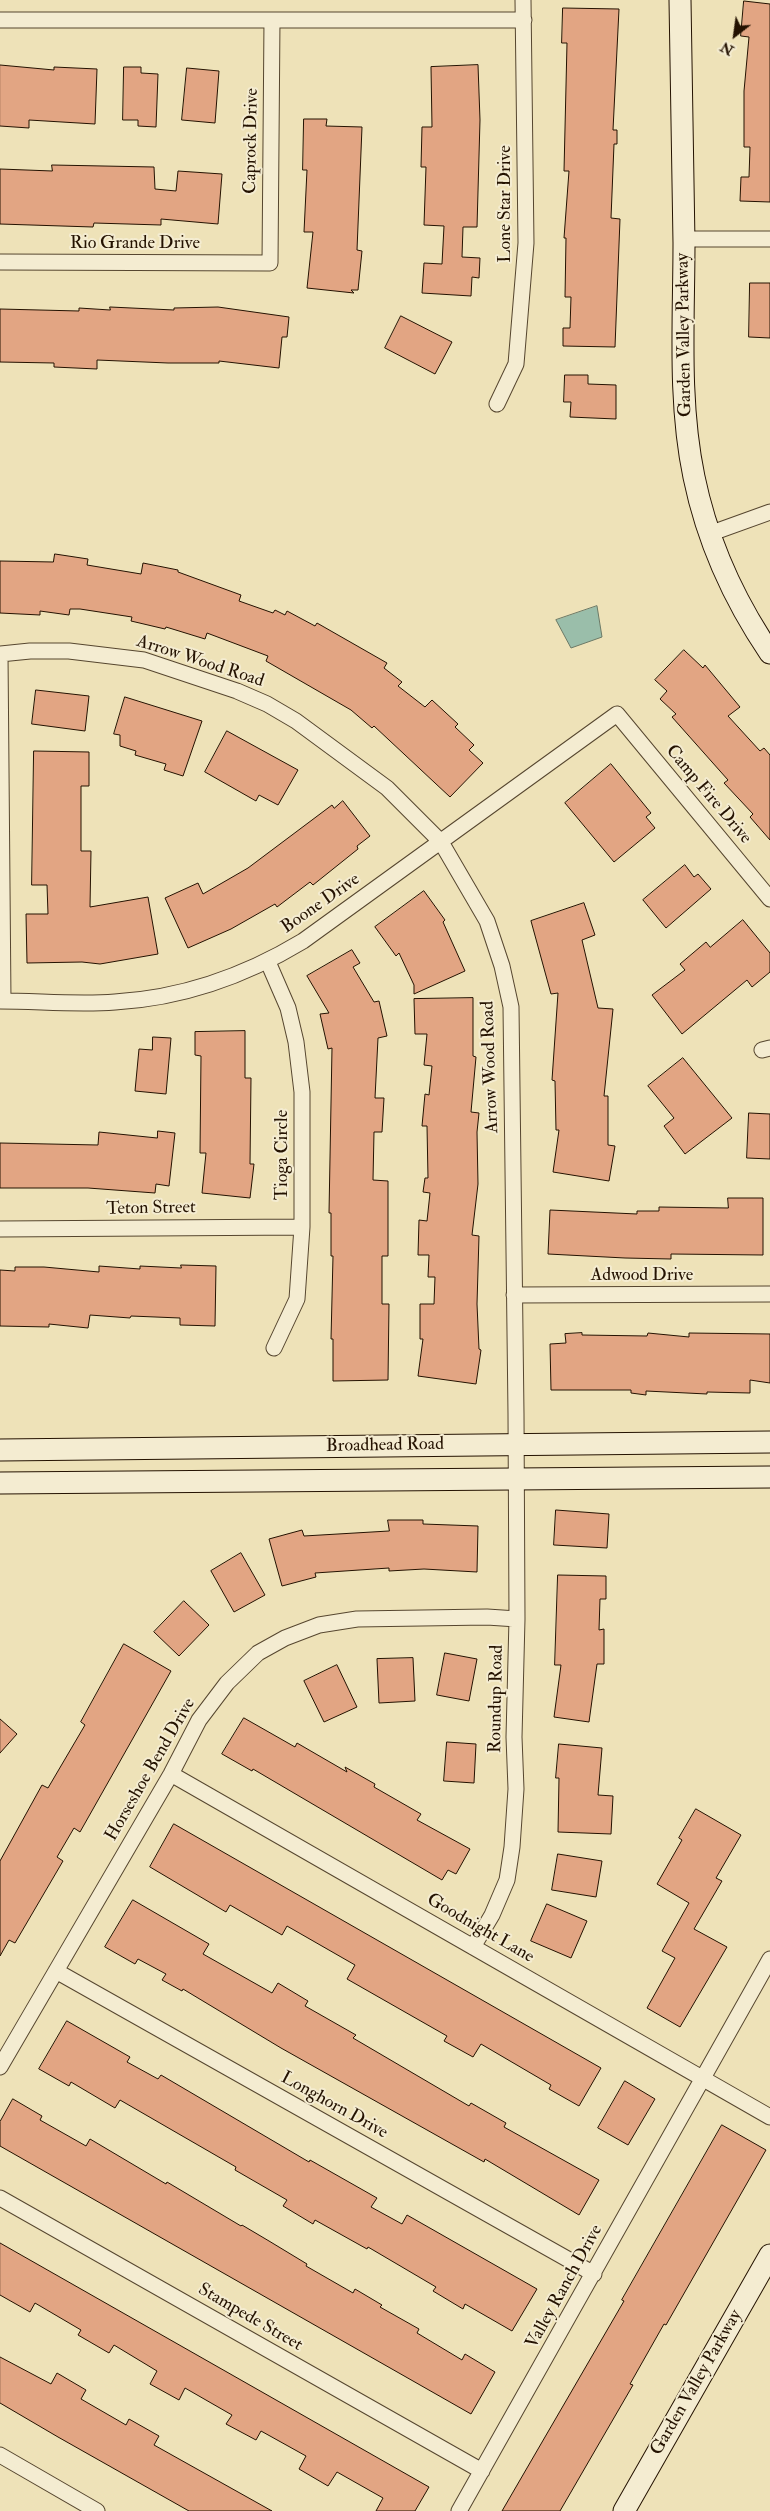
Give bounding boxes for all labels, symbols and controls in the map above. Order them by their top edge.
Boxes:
north arrow [710,10,760,60]
text: N [718,38,737,59]
street label: Caprock Drive [240,88,264,194]
street label: Lone Star Drive [495,145,517,263]
street label: Rio Grande Drive [70,233,200,255]
street label: Garden Valley Parkway [673,253,697,417]
street label: Arrow Wood Road [134,631,266,693]
street label: Camp Fire Drive [660,741,756,849]
street label: Boone Drive [278,869,364,939]
street label: Arrow Wood Road [478,1000,504,1134]
street label: Tioga Circle [272,1110,294,1200]
street label: Teton Street [106,1197,196,1221]
street label: Adwood Drive [591,1265,693,1287]
street label: Broadhead Road [326,1434,444,1458]
street label: Roundup Road [485,1645,509,1753]
street label: Horseshoe Bend Drive [101,1695,201,1845]
street label: Goodnight Lane [422,1890,538,1968]
street label: Longhorn Drive [277,2068,391,2144]
street label: Valley Ranch Drive [522,2221,608,2353]
street label: Stampede Street [194,2279,306,2357]
street label: Garden Valley Parkway [647,2306,747,2460]

